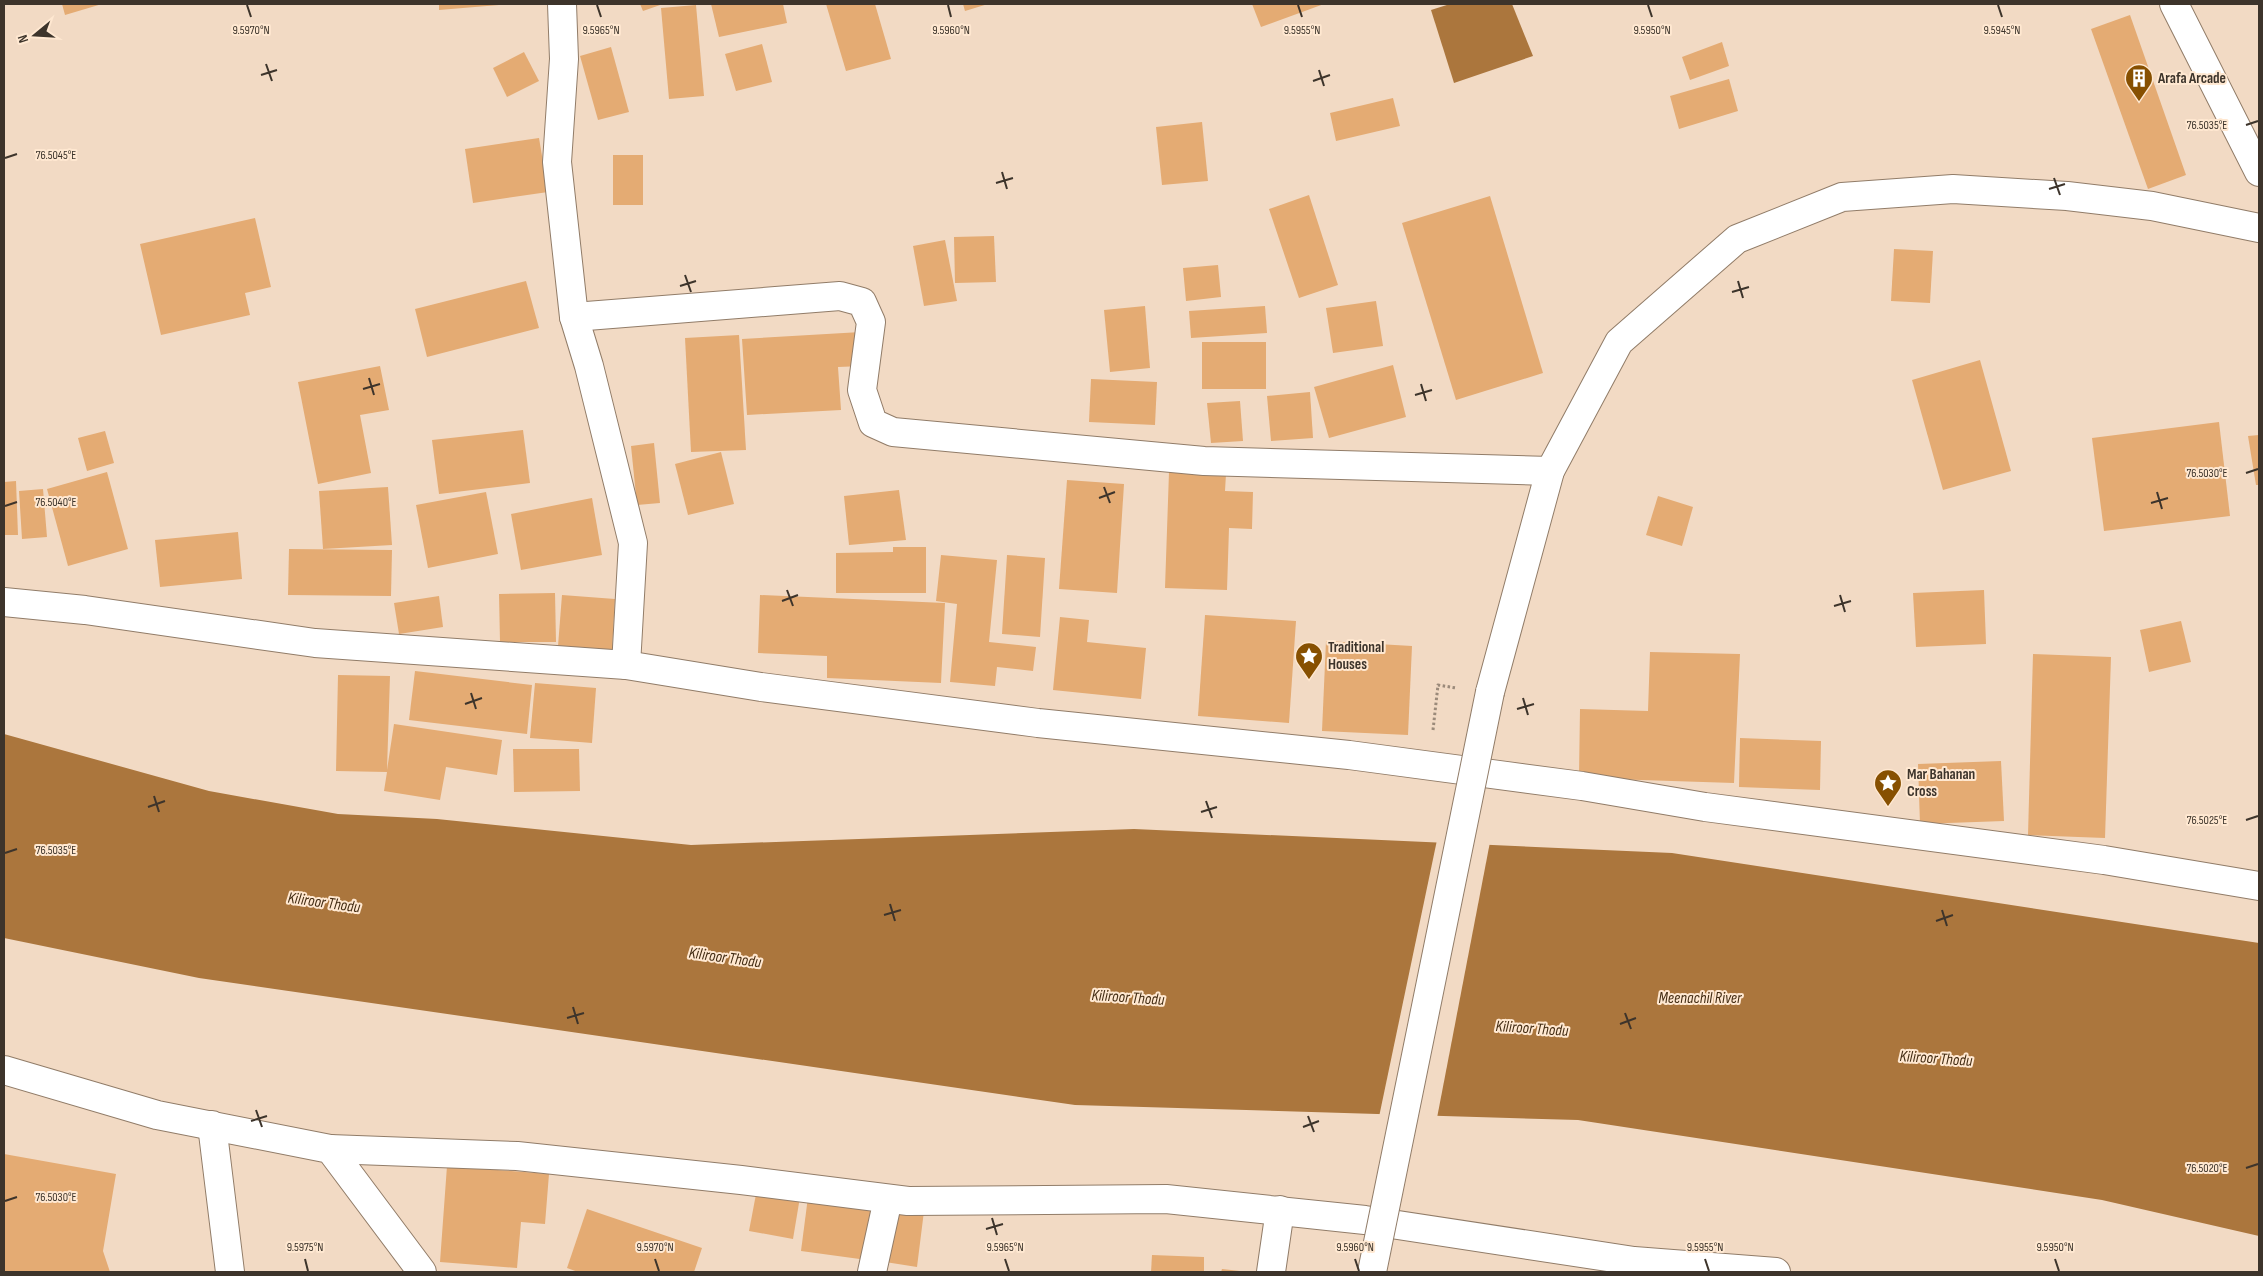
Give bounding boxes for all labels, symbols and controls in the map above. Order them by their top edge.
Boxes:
north arrow [10,10,60,60]
text: 9.5970°N [232,23,270,38]
text: 9.5965°N [582,23,620,38]
text: 9.5960°N [932,23,970,38]
text: 9.5955°N [1284,23,1320,38]
text: 9.5950°N [1633,23,1671,38]
text: 9.5945°N [1984,23,2020,38]
text: N [14,33,32,45]
building icon: Arafa Arcade [2124,63,2154,102]
place label: Arafa Arcade [2157,69,2226,88]
text: 76.5035°E [2187,118,2227,133]
text: 76.5045°E [36,148,76,163]
text: 76.5030°E [2186,466,2228,481]
text: 76.5040°E [35,495,77,510]
place label: Traditional Houses [1328,638,1384,674]
place icon: Traditional Houses [1294,641,1324,680]
place label: Mar Bahanan Cross [1907,765,1975,801]
place icon: Mar Bahanan Cross [1873,768,1903,807]
text: 76.5025°E [2187,813,2227,828]
text: 76.5035°E [36,843,76,858]
water label: Kiliroor Thodu [287,889,362,918]
water label: Kiliroor Thodu [688,944,763,973]
water label: Kiliroor Thodu [1091,986,1166,1010]
water label: Meenachil River [1658,989,1742,1008]
water label: Kiliroor Thodu [1495,1017,1570,1041]
water label: Kiliroor Thodu [1899,1047,1974,1071]
text: 76.5020°E [2187,1161,2228,1176]
text: 76.5030°E [35,1190,77,1205]
text: 9.5975°N [287,1240,323,1255]
text: 9.5970°N [636,1240,674,1255]
text: 9.5965°N [986,1240,1024,1255]
text: 9.5960°N [1336,1240,1374,1255]
text: 9.5955°N [1687,1240,1723,1255]
text: 9.5950°N [2036,1240,2074,1255]

